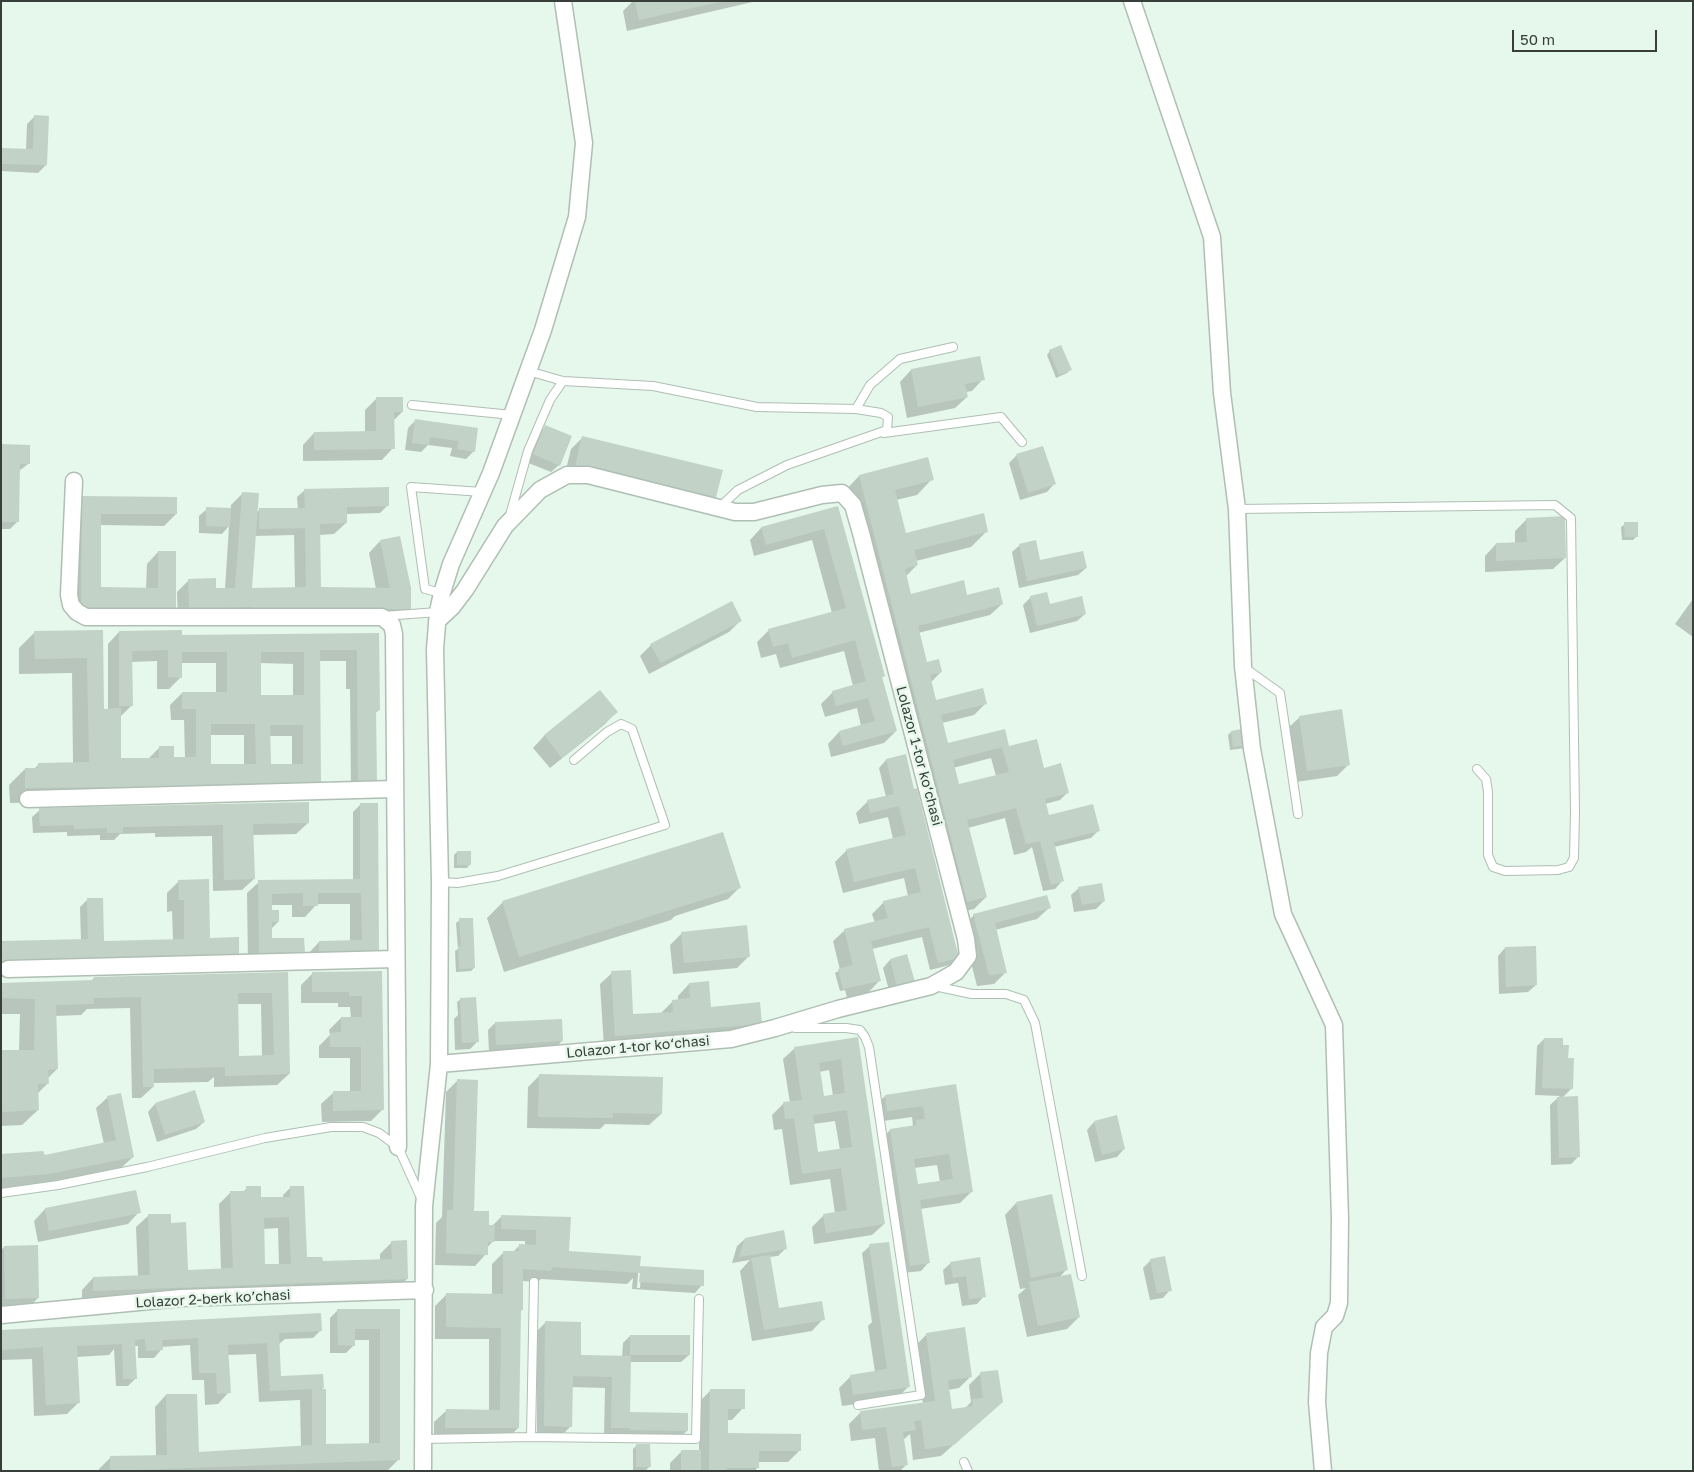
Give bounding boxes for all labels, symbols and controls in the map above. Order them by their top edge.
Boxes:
scale bar [1514,20,1659,52]
text: 50 m [1520,30,1555,48]
street label: Lolazor 1-tor ko‘chasi [892,684,946,828]
street label: Lolazor 1-tor ko‘chasi [566,1032,710,1062]
street label: Lolazor 2-berk koʼchasi [135,1287,291,1311]

